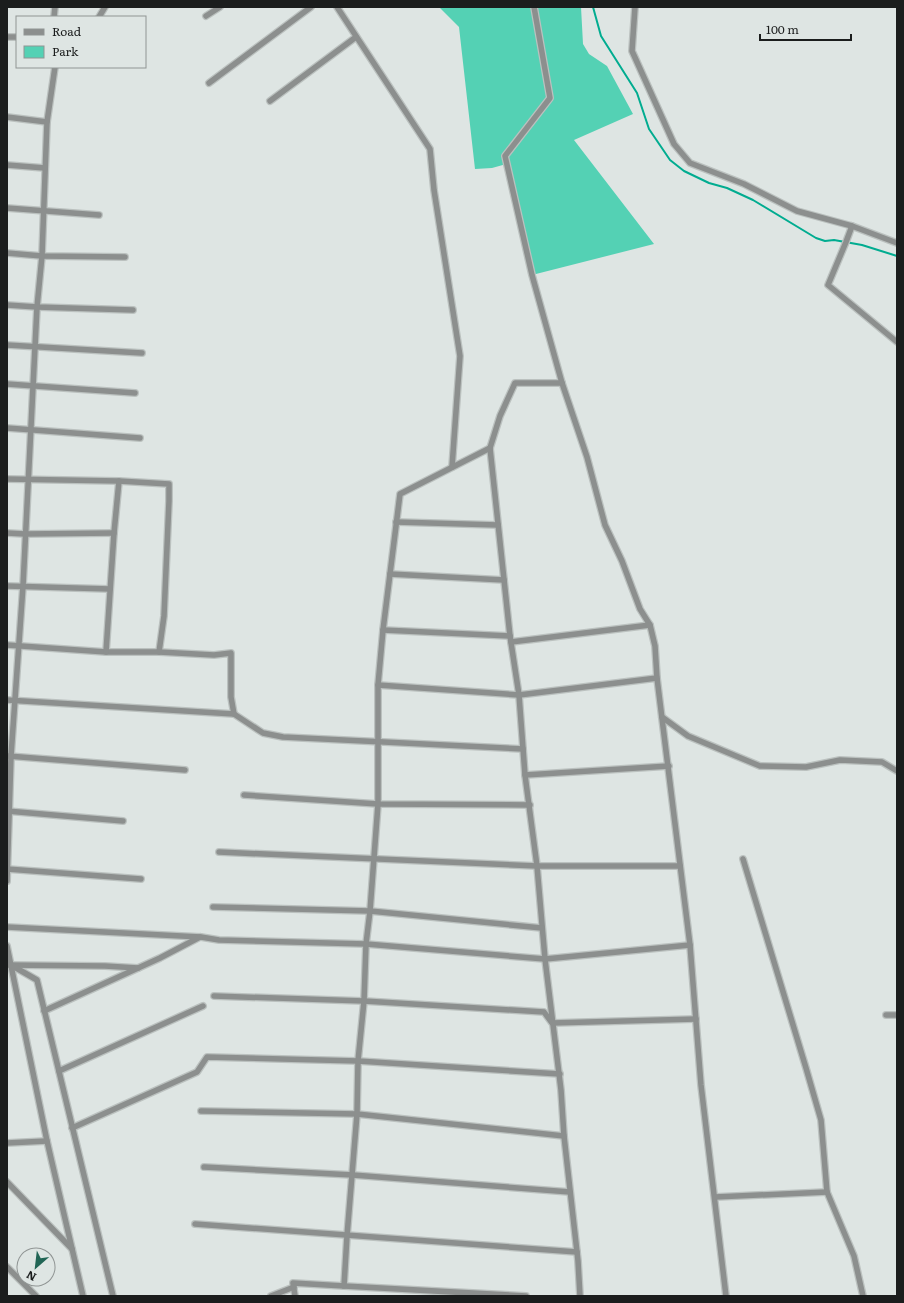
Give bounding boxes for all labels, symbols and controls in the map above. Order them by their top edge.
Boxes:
legend [16,16,146,68]
scale bar [760,16,851,42]
text: 100 m [766,20,799,38]
text: Road [52,22,82,40]
text: Park [52,42,79,60]
north arrow [16,1247,56,1287]
text: N [23,1267,39,1286]

